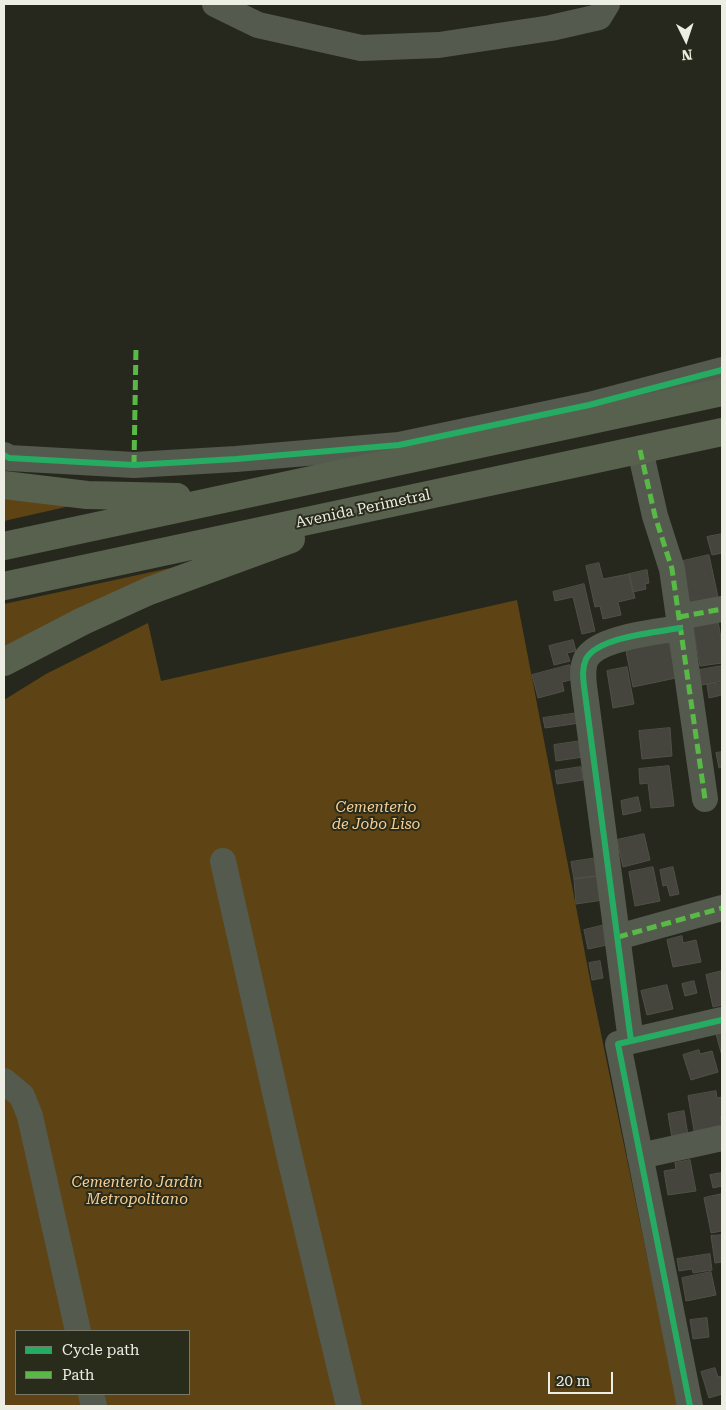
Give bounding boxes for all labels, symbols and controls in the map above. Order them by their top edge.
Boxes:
north arrow [661,15,711,65]
text: N [681,47,693,63]
street label: Avenida Perimetral [294,486,432,532]
park label: Cementerio de Jobo Liso [332,799,420,834]
park label: Cementerio Jardín Metropolitano [71,1174,203,1209]
legend [15,1330,190,1395]
text: Cycle path [62,1341,139,1359]
scale bar [551,1362,616,1394]
text: Path [62,1366,95,1384]
text: 20 m [556,1372,590,1390]

